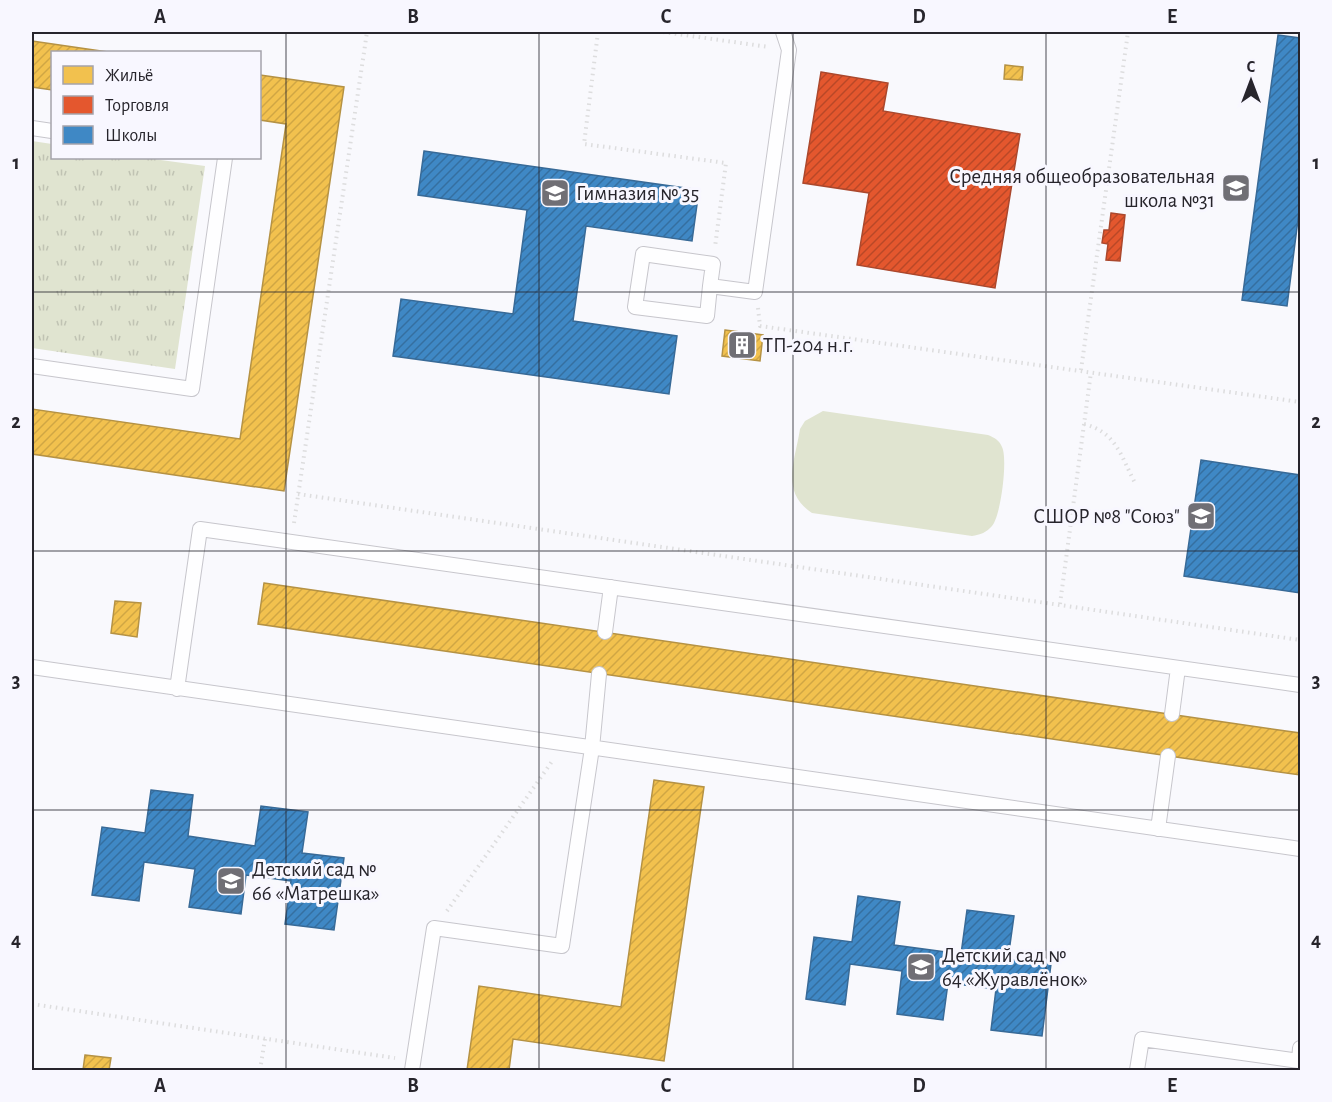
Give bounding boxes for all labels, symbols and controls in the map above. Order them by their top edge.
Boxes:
text: A [154,7,166,27]
text: B [407,7,419,27]
text: C [661,7,672,27]
text: D [912,7,926,27]
text: E [1167,7,1177,27]
legend [51,51,261,159]
north arrow [1221,51,1281,111]
text: С [1247,59,1256,75]
text: Жильё [105,67,153,85]
text: Торговля [105,97,169,115]
text: Школы [105,127,157,145]
text: 1 [12,153,20,173]
text: 1 [1312,153,1320,173]
place label: Средняя общеобразовательная школа №31 [949,166,1215,211]
school or university icon: Средняя общеобразовательная школа №31 [1220,172,1252,204]
school or university icon: Гимназия № 35 [539,177,571,209]
place label: Гимназия № 35 [576,183,699,204]
building icon: ТП-204 н.г. [726,329,758,361]
place label: ТП-204 н.г. [763,335,854,356]
text: 2 [11,412,21,432]
text: 2 [1311,412,1321,432]
school or university icon: СШОР №8 "Союз" [1185,500,1217,532]
place label: СШОР №8 "Союз" [1033,506,1180,527]
text: 3 [12,671,20,691]
text: 3 [1312,671,1320,691]
place label: Детский сад № 66 «Матрешка» [252,859,380,904]
school or university icon: Детский сад № 66 «Матрешка» [215,865,247,897]
text: 4 [11,930,21,950]
text: 4 [1311,930,1321,950]
place label: Детский сад № 64 «Журавлёнок» [942,945,1088,990]
school or university icon: Детский сад № 64 «Журавлёнок» [905,951,937,983]
text: A [154,1076,166,1096]
text: B [407,1076,419,1096]
text: C [661,1076,672,1096]
text: D [912,1076,926,1096]
text: E [1167,1076,1177,1096]

